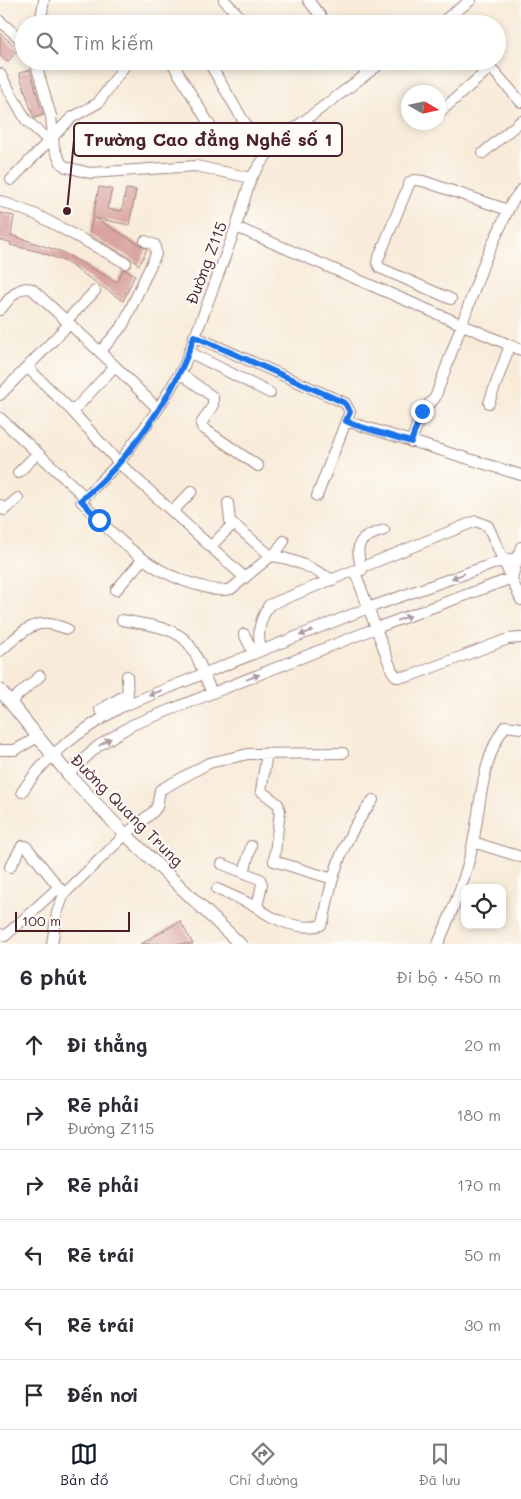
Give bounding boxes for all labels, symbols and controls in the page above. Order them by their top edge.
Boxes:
search box [15,15,506,70]
icon: search [33,29,61,57]
text: Tìm kiếm [73,30,154,55]
north arrow [401,85,446,130]
callout: Trường Cao đẳng Nghề số 1 [74,123,342,156]
text: Trường Cao đẳng Nghề số 1 [84,127,332,151]
street label: Đường Z115 [180,218,231,307]
route end [411,400,434,423]
route start [88,509,111,532]
one-way arrow [450,572,465,580]
one-way arrow [397,614,412,621]
one-way arrow [298,629,313,637]
one-way arrow [246,673,261,681]
one-way arrow [147,689,162,697]
one-way arrow [98,737,111,747]
street label: Đường Quang Trung [66,749,188,871]
map controls [461,884,506,929]
button: locate [461,884,506,929]
scale bar [15,909,130,932]
text: 100 m [22,911,61,930]
text: 6 phút [20,963,87,990]
text: Đi bộ · 450 m [396,966,501,987]
icon: ahead [20,1031,48,1059]
text: Đi thẳng [67,1032,147,1057]
text: 20 m [464,1034,501,1055]
text: Rẽ phải [67,1092,139,1117]
icon: right [20,1101,48,1129]
text: 180 m [456,1104,501,1125]
text: Đường Z115 [67,1117,154,1138]
icon: right [20,1171,48,1199]
text: Rẽ phải [67,1172,139,1197]
text: 170 m [457,1174,501,1195]
icon: left [20,1241,48,1269]
text: Rẽ trái [67,1242,135,1267]
text: 50 m [464,1244,501,1265]
icon: left [20,1311,48,1339]
text: Rẽ trái [67,1312,135,1337]
text: 30 m [464,1314,501,1335]
icon: arrive [20,1381,48,1409]
text: Đến nơi [67,1382,139,1407]
tab: Bản đồ [60,1440,108,1489]
tab: Chỉ đường [229,1440,298,1489]
tab: Đã lưu [418,1440,461,1489]

